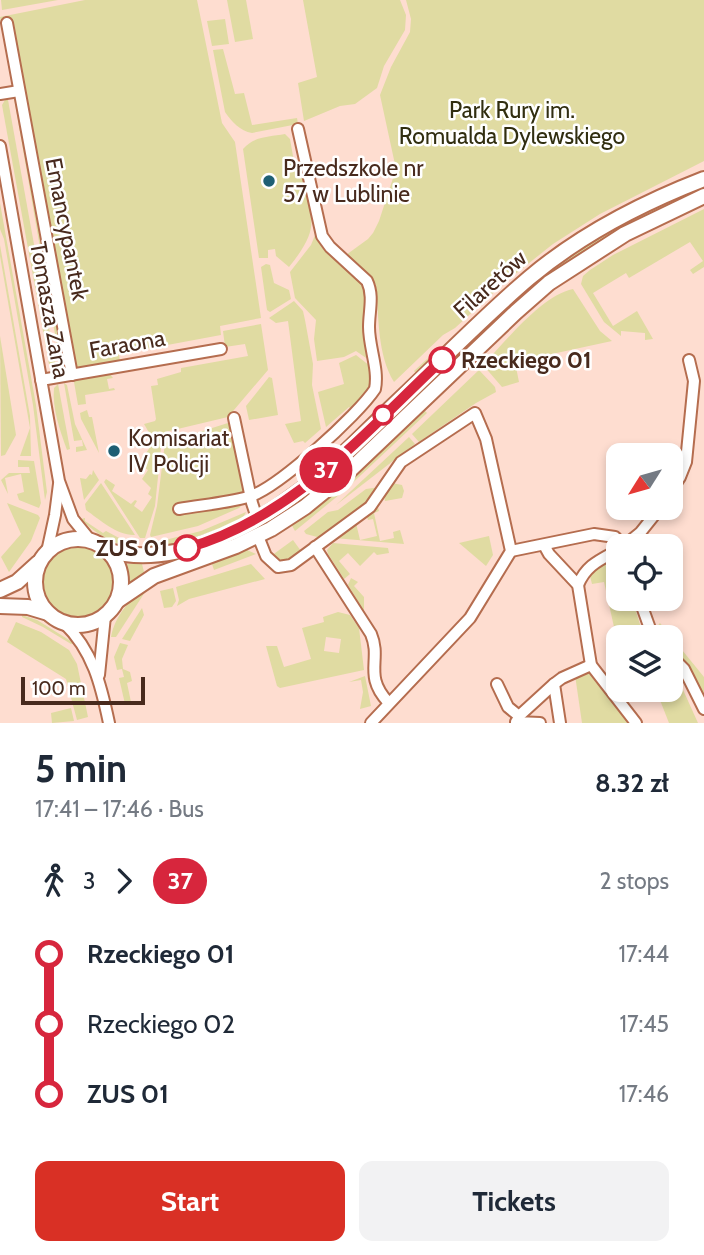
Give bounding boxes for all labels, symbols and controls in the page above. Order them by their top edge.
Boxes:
park label: Park Rury im. Romualda Dylewskiego [399,96,625,150]
place label: Przedszkole nr 57 w Lublinie [283,154,424,208]
street label: Emancypantek [39,155,95,303]
marker: Przedszkole nr 57 w Lublinie [261,173,277,189]
street label: Tomasza Zana [24,240,76,380]
street label: Filaretów [448,244,533,324]
street label: Faraona [87,324,167,364]
place label: Rzeckiego 01 [461,346,591,374]
marker: Rzeckiego 01 [429,347,455,373]
unlabelled marker [373,405,393,425]
place label: Komisariat IV Policji [128,424,229,478]
marker: Komisariat IV Policji [106,443,122,459]
north arrow [606,443,682,520]
map controls [606,443,683,702]
line badge: 37 [294,447,358,493]
text: 37 [313,455,339,484]
place label: ZUS 01 [96,534,168,562]
button: locate [606,534,683,611]
marker: ZUS 01 [174,535,200,561]
button: layers [606,625,683,702]
scale bar [21,674,145,706]
text: 100 m [32,677,86,700]
text: 5 min [35,745,127,792]
text: 8.32 zł [595,767,669,799]
text: 17:41 – 17:46 · Bus [35,795,204,823]
icon: walk [35,862,73,900]
icon: forward [105,862,143,900]
text: 37 [167,866,193,895]
text: 3 [83,867,95,895]
text: 2 stops [600,867,669,895]
text: Rzeckiego 01 [87,938,234,970]
text: 17:44 [619,940,669,968]
text: Rzeckiego 02 [87,1008,235,1040]
text: 17:45 [619,1010,669,1038]
text: ZUS 01 [87,1078,169,1110]
text: 17:46 [619,1080,669,1108]
button: Start [35,1161,345,1241]
button: Tickets [359,1161,669,1241]

